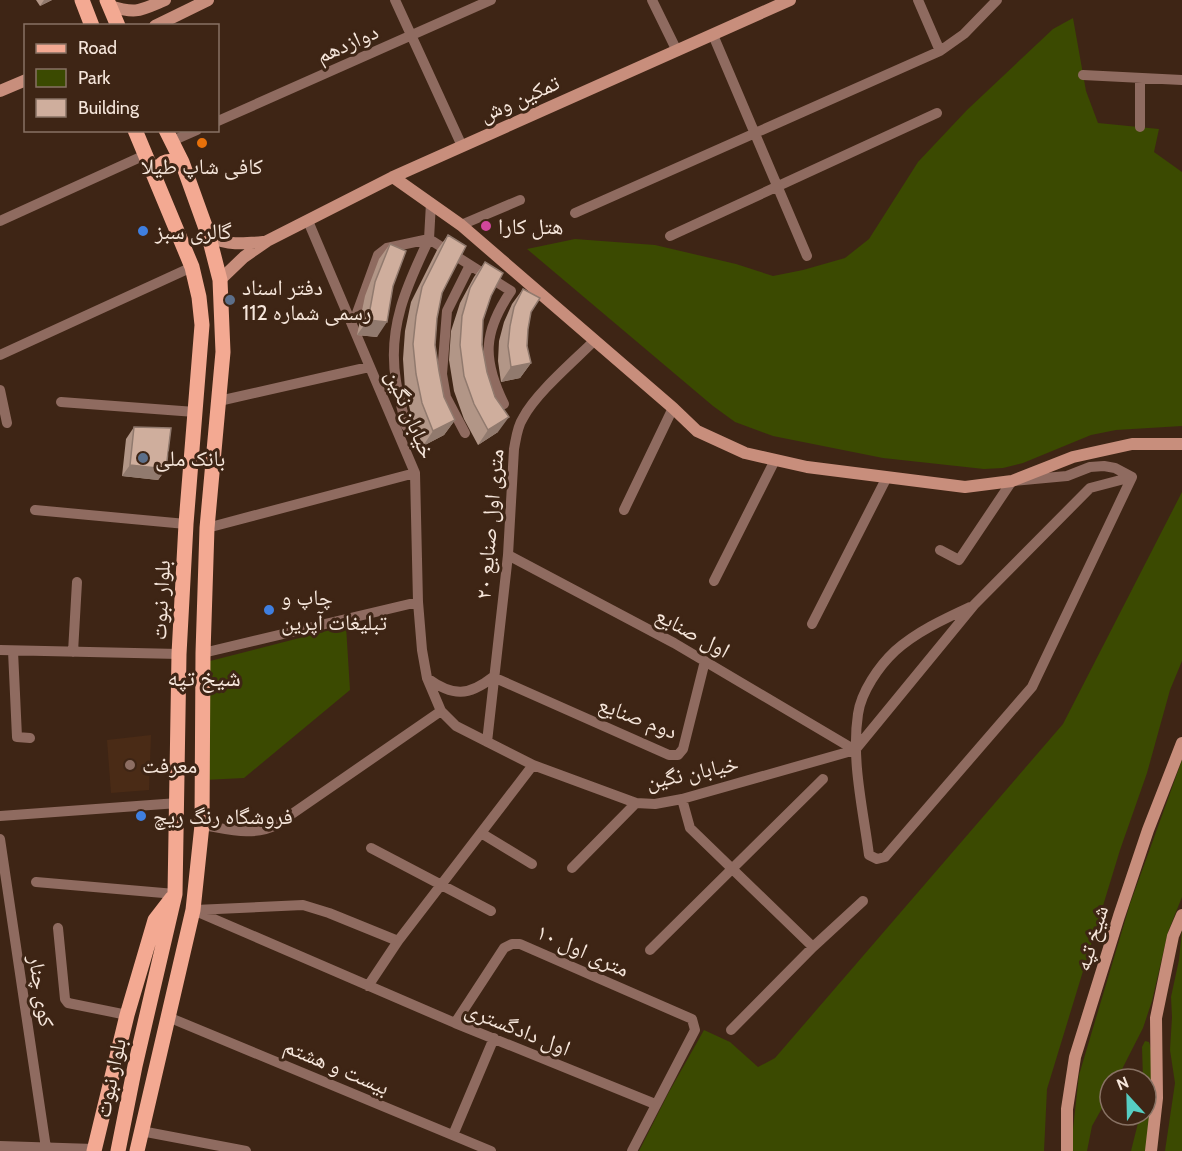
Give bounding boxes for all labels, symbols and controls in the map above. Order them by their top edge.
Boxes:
street label: دوازدهم [312,18,383,70]
legend [24,24,219,132]
text: Road [78,37,117,59]
text: Park [78,67,111,89]
street label: تمکین وش [475,69,564,128]
text: Building [78,97,140,119]
marker: کافی شاپ طیلا [195,136,209,150]
place label: کافی شاپ طیلا [141,153,263,180]
place label: هتل کارا [498,213,563,240]
place label: گالری سبز [154,218,232,245]
marker: هتل کارا [479,219,493,233]
marker: گالری سبز [136,224,150,238]
place label: دفتر اسناد رسمی شماره 112 [242,274,372,326]
marker: دفتر اسناد رسمی شماره 112 [223,293,237,307]
street label: خیابان نگین [380,366,441,463]
place label: بانک ملی [155,445,225,472]
street label: ۲۰ متری اول صنایع [469,448,510,600]
marker: بانک ملی [136,451,150,465]
street label: بلوار نبوت [145,559,176,641]
place label: چاپ و تبلیغات آپرین [281,584,388,636]
street label: اول صنایع [651,601,735,664]
marker: چاپ و تبلیغات آپرین [262,603,276,617]
district label: شیخ تپه [167,663,241,693]
street label: دوم صنایع [594,690,681,746]
street label: خیابان نگین [643,750,741,795]
place label: معرفت [142,752,197,779]
marker: معرفت [123,758,137,772]
place label: فروشگاه رنگ ریچ [153,803,293,830]
marker: فروشگاه رنگ ریچ [134,809,148,823]
street label: شیخ تپه [1069,902,1114,974]
street label: ۱۰ متری اول [532,918,633,983]
street label: کوی چنار [22,952,61,1029]
street label: اول دادگستری [461,995,574,1062]
street label: بیست و هشتم [280,1032,394,1102]
street label: بلوار نبوت [89,1036,132,1120]
north arrow [1098,1067,1158,1127]
text: N [1114,1073,1131,1094]

